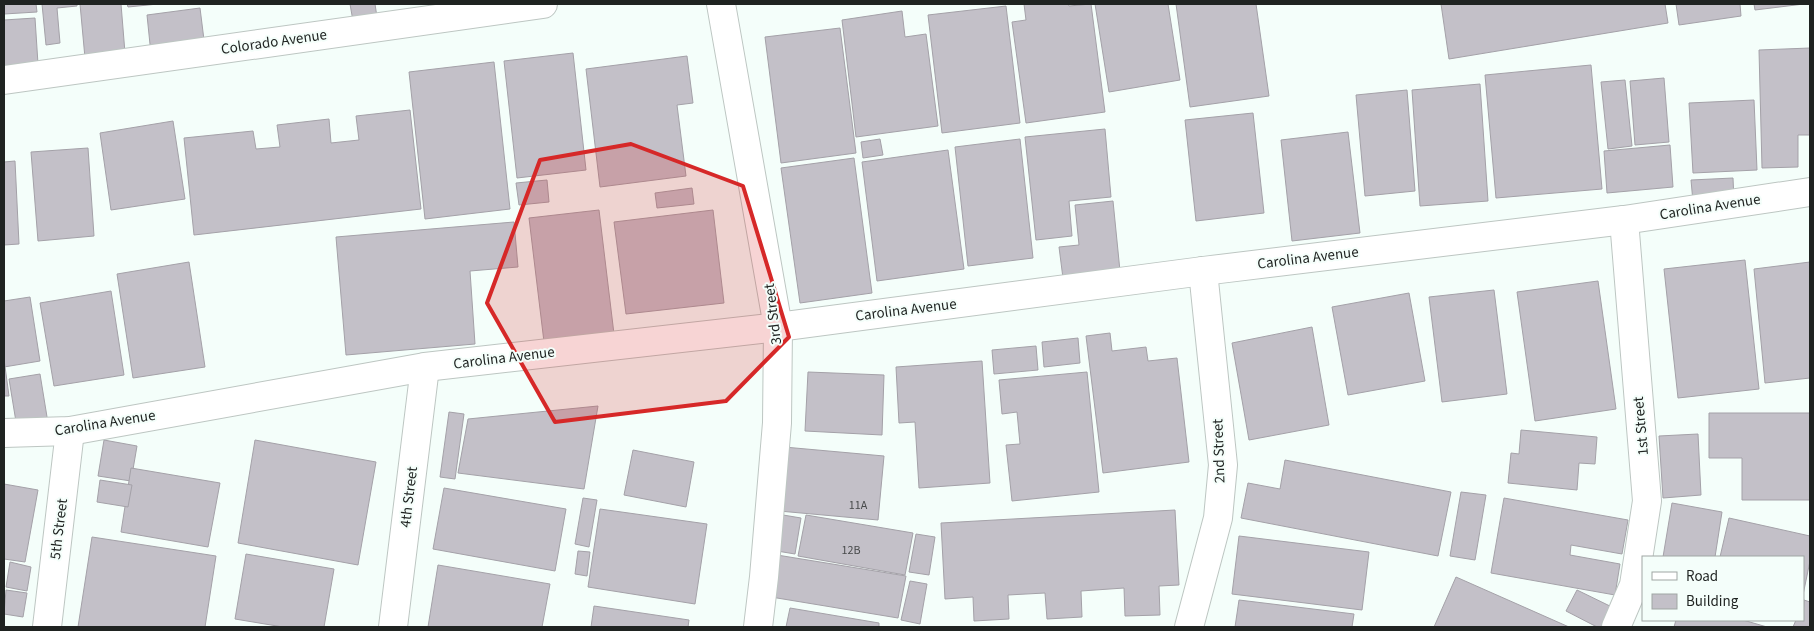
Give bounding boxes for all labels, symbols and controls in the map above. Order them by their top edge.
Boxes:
street label: Colorado Avenue [220,24,328,60]
street label: Carolina Avenue [1658,189,1762,225]
street label: Carolina Avenue [1256,241,1360,275]
street label: 3rd Street [759,282,787,346]
street label: Carolina Avenue [854,293,958,327]
street label: Carolina Avenue [452,341,556,375]
street label: 1st Street [1628,396,1654,456]
street label: Carolina Avenue [53,405,157,441]
street label: 2nd Street [1207,418,1231,484]
street label: 4th Street [395,465,423,529]
street label: 5th Street [45,497,73,561]
house number: 11A [849,497,868,514]
house number: 12B [842,542,860,559]
legend [1642,556,1804,621]
text: Road [1686,566,1718,587]
text: Building [1686,591,1739,612]

